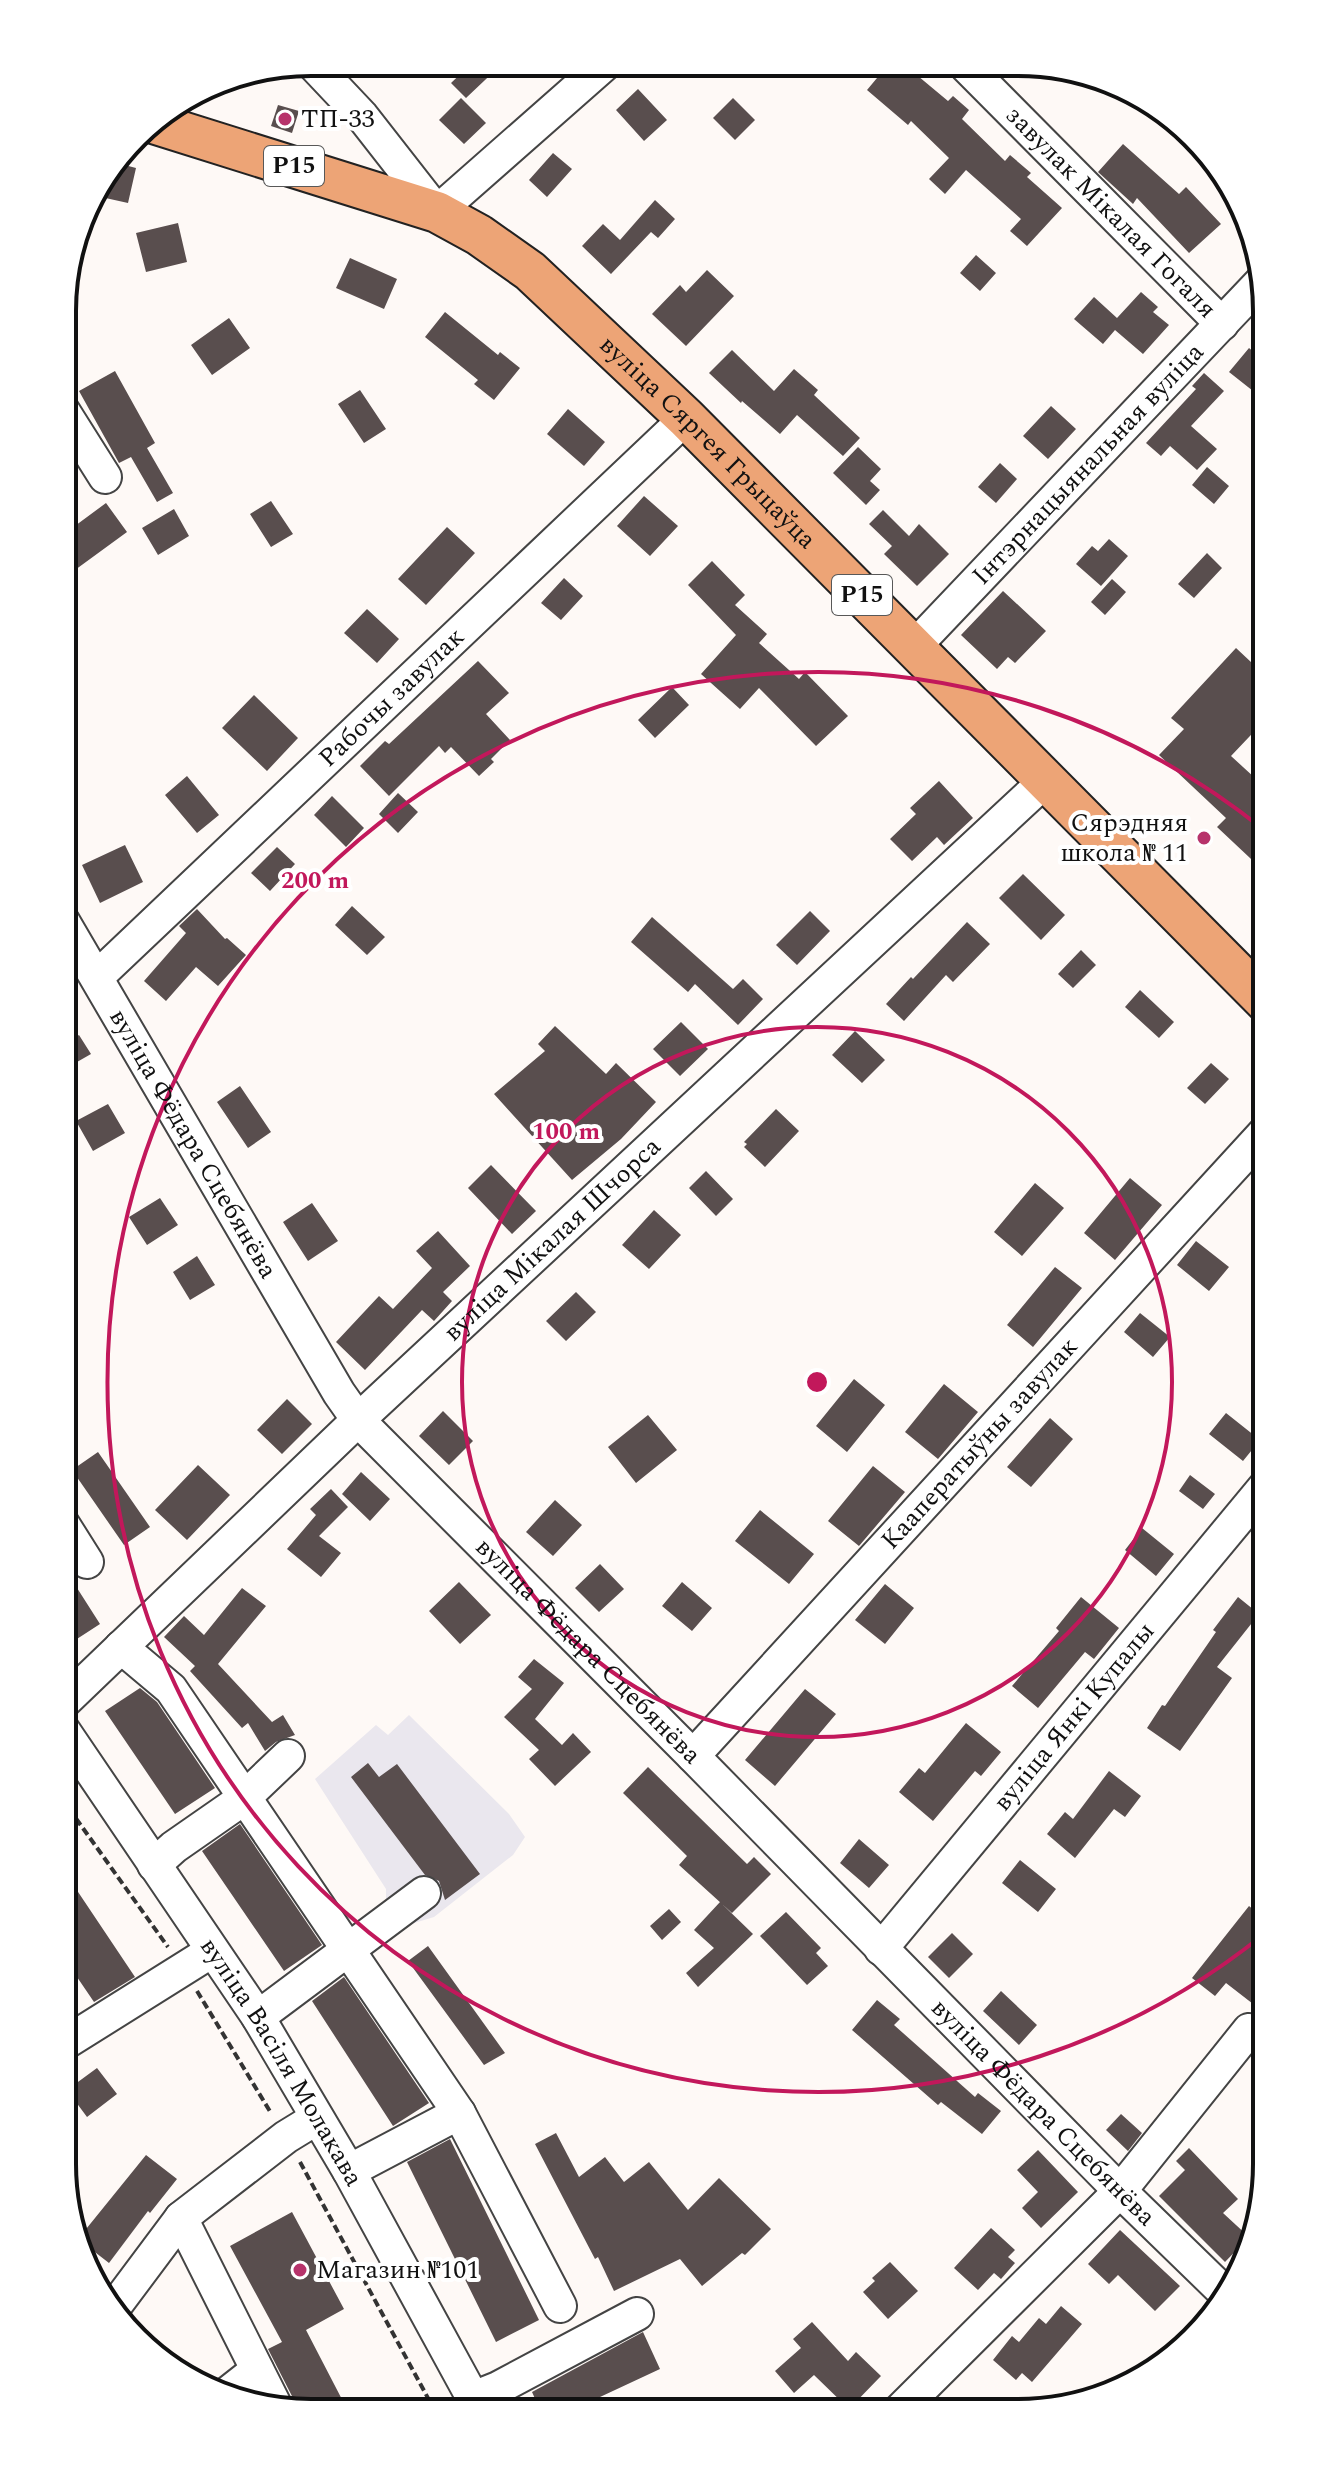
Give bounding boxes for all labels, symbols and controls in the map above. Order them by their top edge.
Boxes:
street label: завулак Мікалая Гогаля [996,97,1226,328]
place label: ТП-33 [301,99,375,139]
marker: ТП-33 [276,110,294,128]
road number: Р15 [264,146,324,186]
street label: вуліца Сяргея Грыцаўца [590,326,826,559]
street label: Інтэрнацыянальная вуліца [963,333,1214,594]
road number: Р15 [832,575,892,615]
street label: Рабочы завулак [309,618,474,777]
place label: Сярэдняя школа № 11 [1060,803,1188,873]
marker: Сярэдняя школа № 11 [1195,829,1213,847]
text: 200 m [281,863,349,899]
street label: вуліца Фёдара Сцебянёва [99,1001,288,1286]
text: 100 m [532,1114,600,1150]
street label: вуліца Мікалая Шчорса [434,1127,670,1351]
street label: Кааператыўны завулак [871,1328,1088,1559]
centre of rings [803,1368,831,1396]
street label: вуліца Фёдара Сцебянёва [466,1528,711,1774]
street label: вуліца Янкі Купалы [983,1613,1165,1820]
street label: вуліца Васіля Молакава [190,1929,374,2194]
street label: вуліца Фёдара Сцебянёва [921,1989,1165,2236]
place label: Магазин №101 [316,2250,479,2290]
marker: Магазин №101 [291,2261,309,2279]

